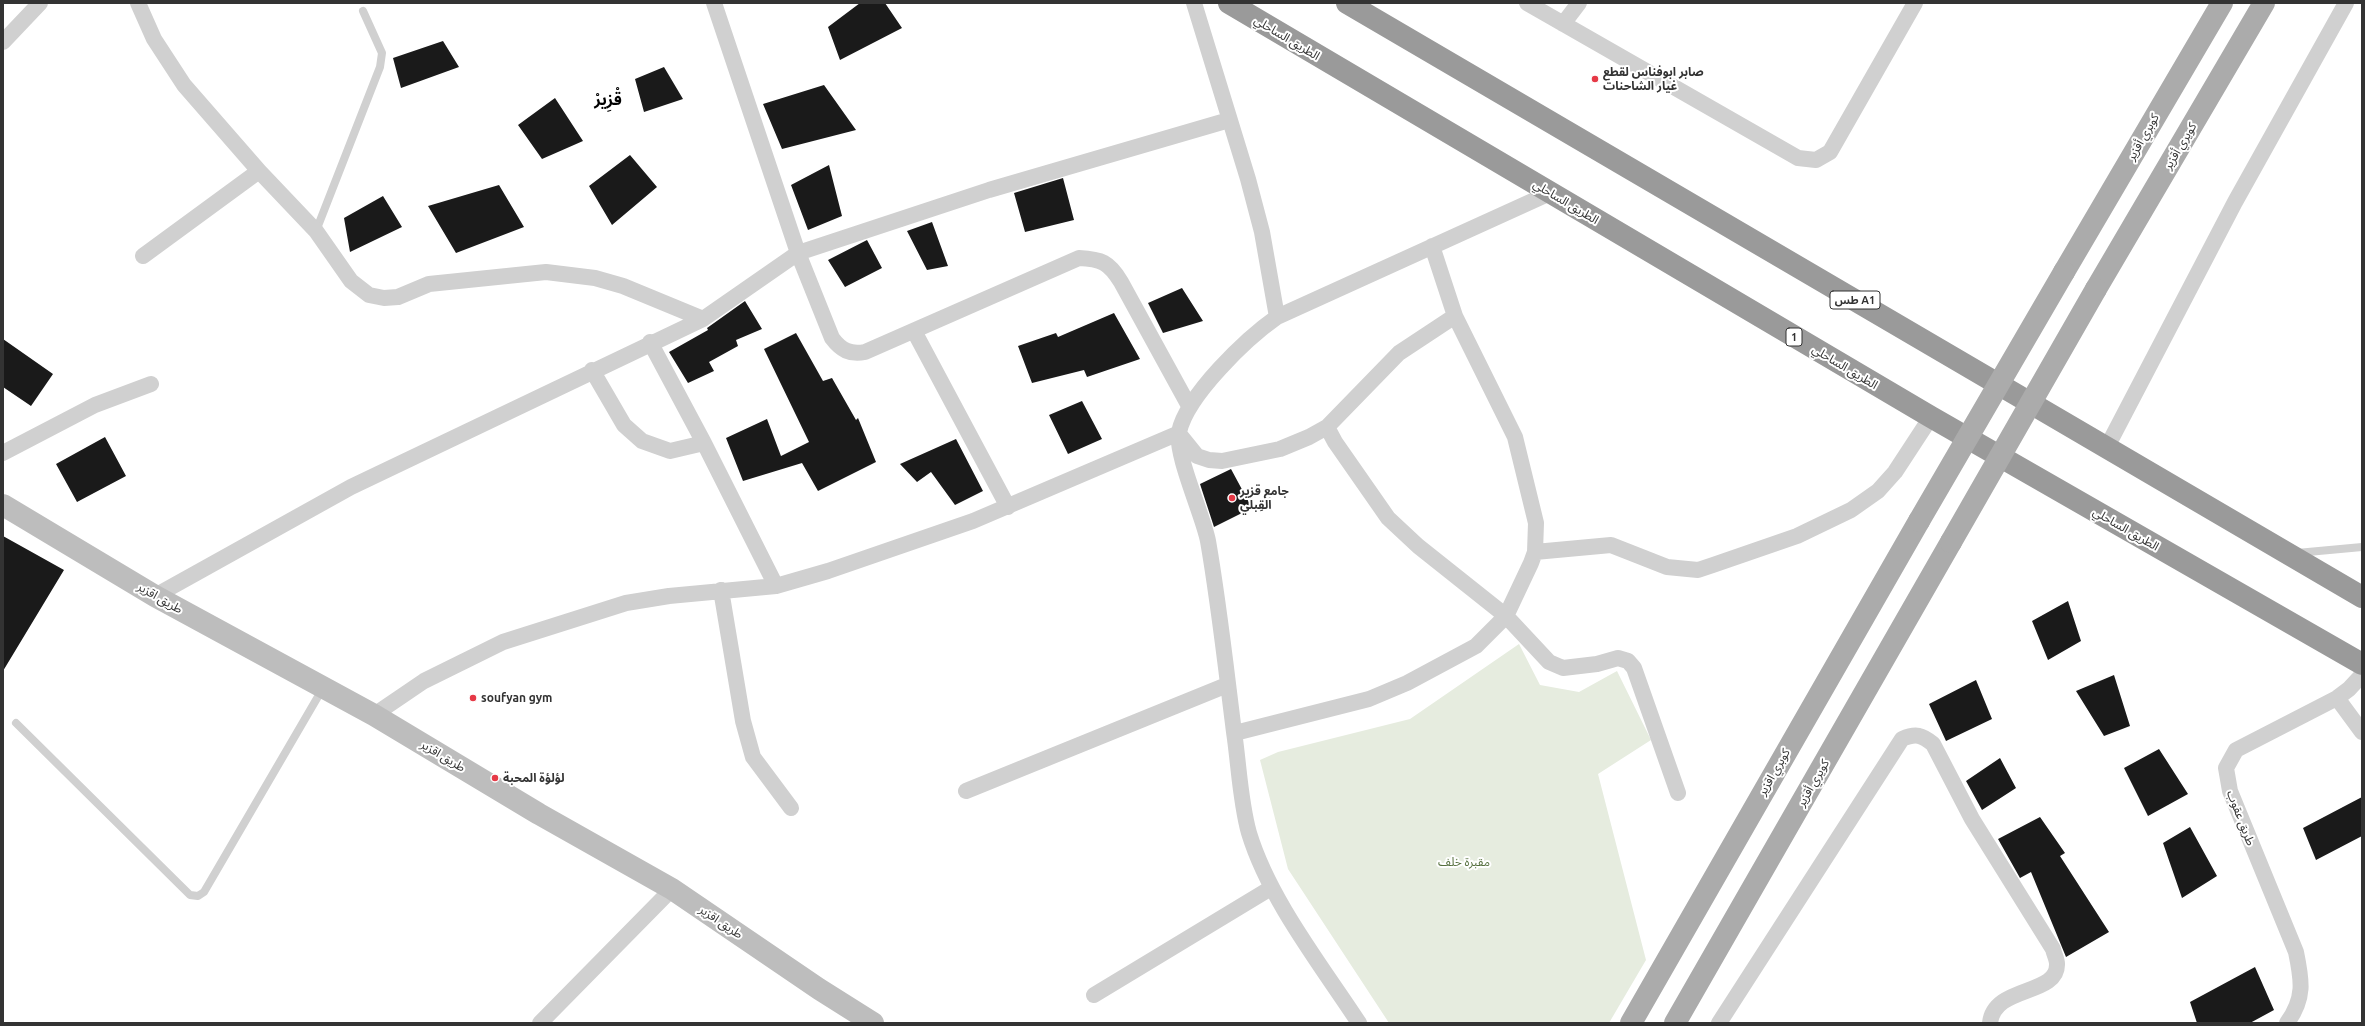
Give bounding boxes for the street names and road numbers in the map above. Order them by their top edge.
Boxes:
street label: الطريق الساحلي [1252,13,1322,63]
street label: كوبري أقزير [2124,111,2162,163]
street label: كويري أقزير [2161,120,2199,172]
street label: الطريق الساحلي [1531,177,1601,227]
road number: طس A1 [1830,291,1880,309]
road number: 1 [1786,328,1802,346]
street label: الطريق الساحلي [1810,342,1880,392]
street label: الطريق الساحلي [2090,504,2162,554]
street label: طريق اقزير [135,579,185,617]
street label: طريق اقزير [418,737,468,775]
street label: كوبري اقزير [1755,746,1793,798]
street label: كويري أقزير [1794,757,1832,809]
street label: طريق عقوب [2224,788,2258,848]
street label: طريق اقزير [696,902,746,942]

